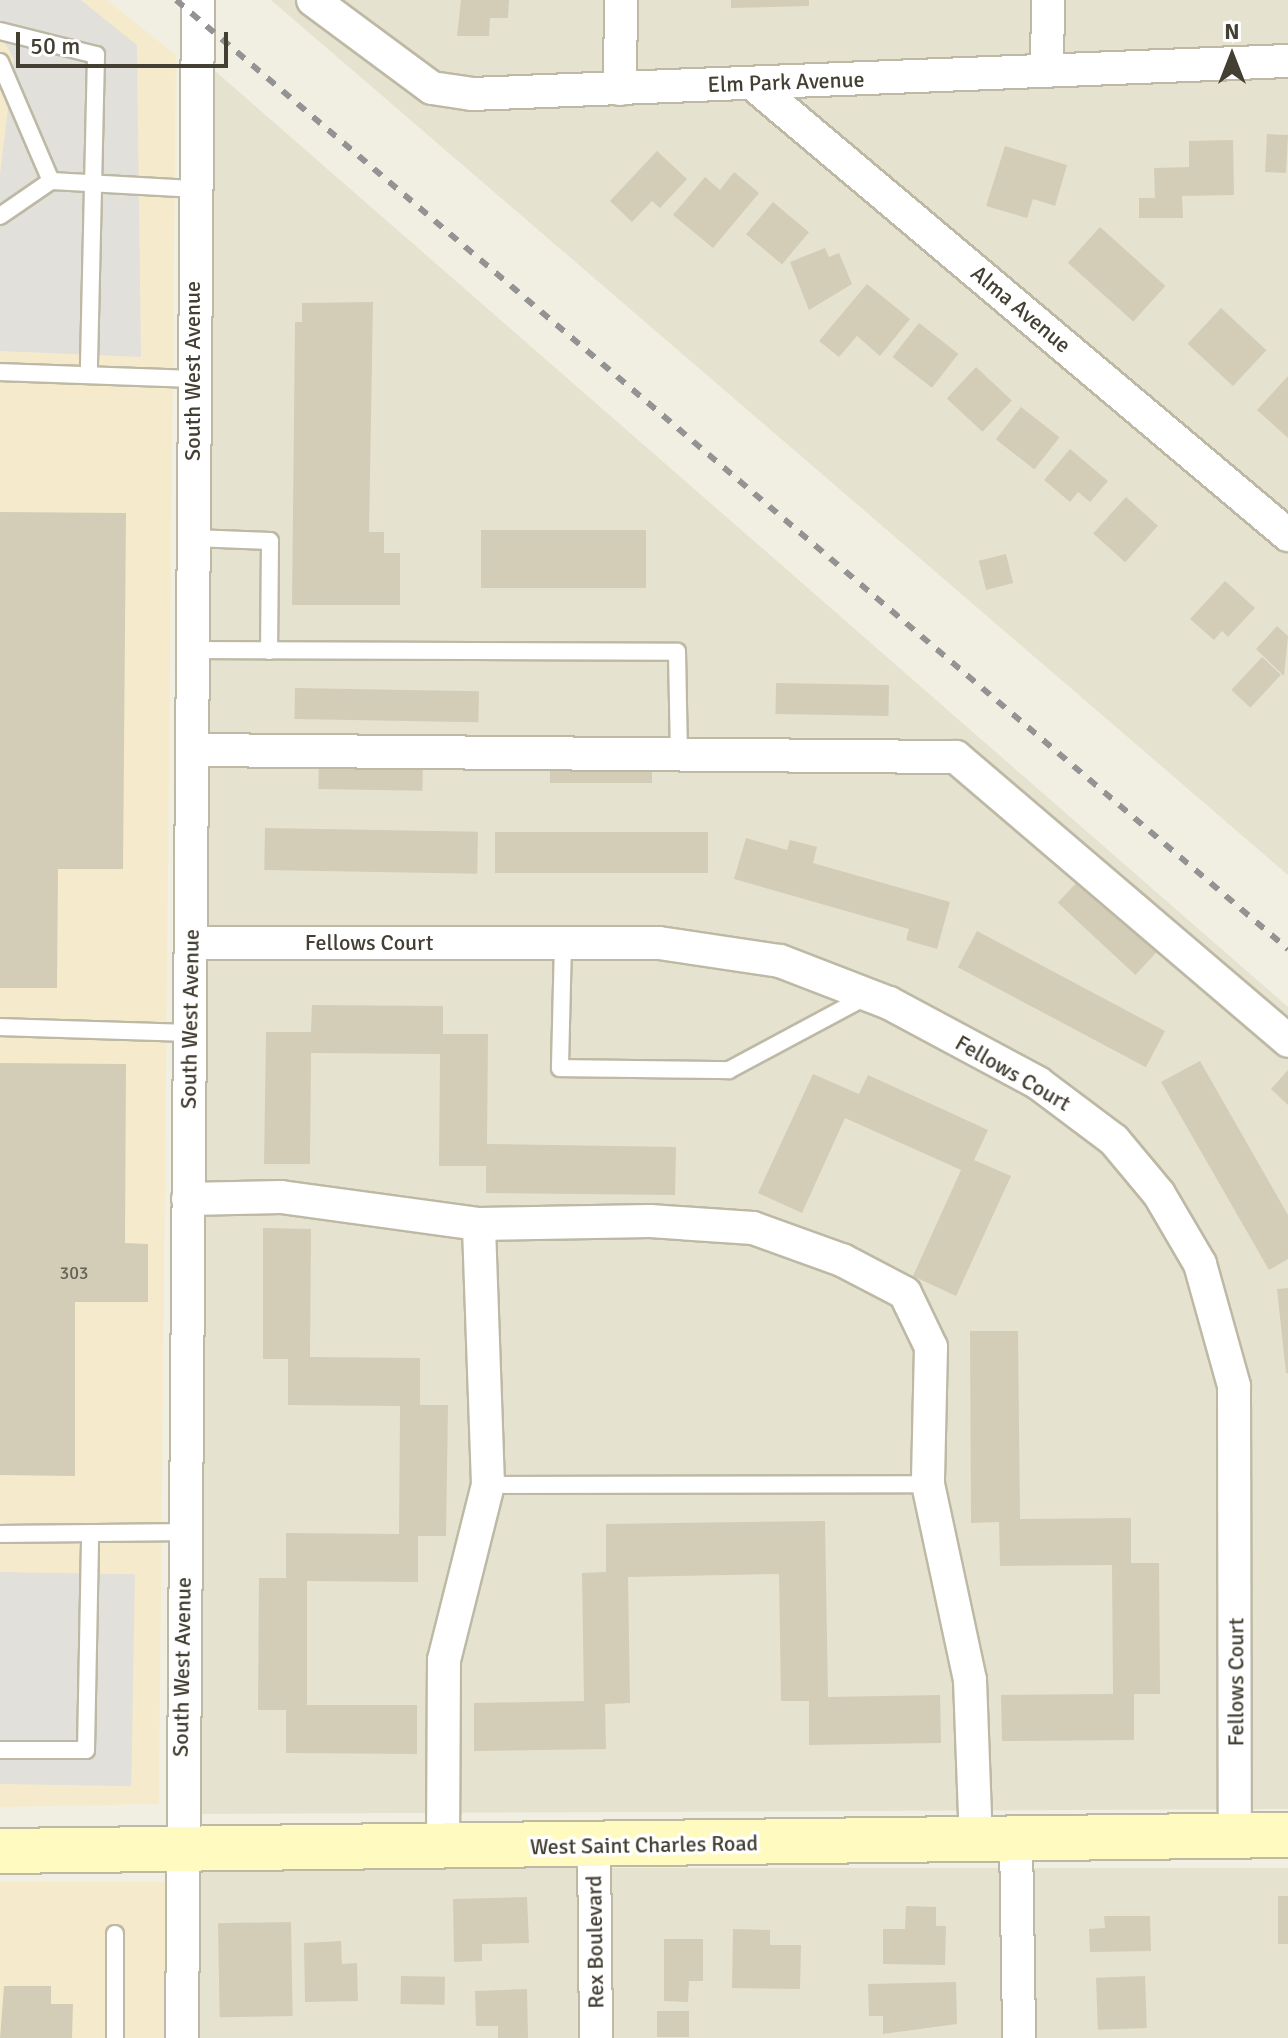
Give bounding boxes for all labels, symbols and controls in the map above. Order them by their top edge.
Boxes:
scale bar [20,16,232,66]
north arrow [1192,16,1272,96]
text: N [1224,18,1240,45]
text: 50 m [30,31,80,61]
street label: Elm Park Avenue [707,66,865,98]
street label: Alma Avenue [966,260,1076,358]
street label: South West Avenue [180,281,206,461]
street label: South West Avenue [175,929,205,1109]
street label: Fellows Court [305,930,433,956]
street label: Fellows Court [951,1029,1075,1117]
house number: 303 [59,1262,89,1284]
street label: South West Avenue [167,1577,197,1757]
street label: Fellows Court [1223,1618,1249,1746]
street label: West Saint Charles Road [530,1830,758,1860]
street label: Rex Boulevard [581,1875,609,2009]

